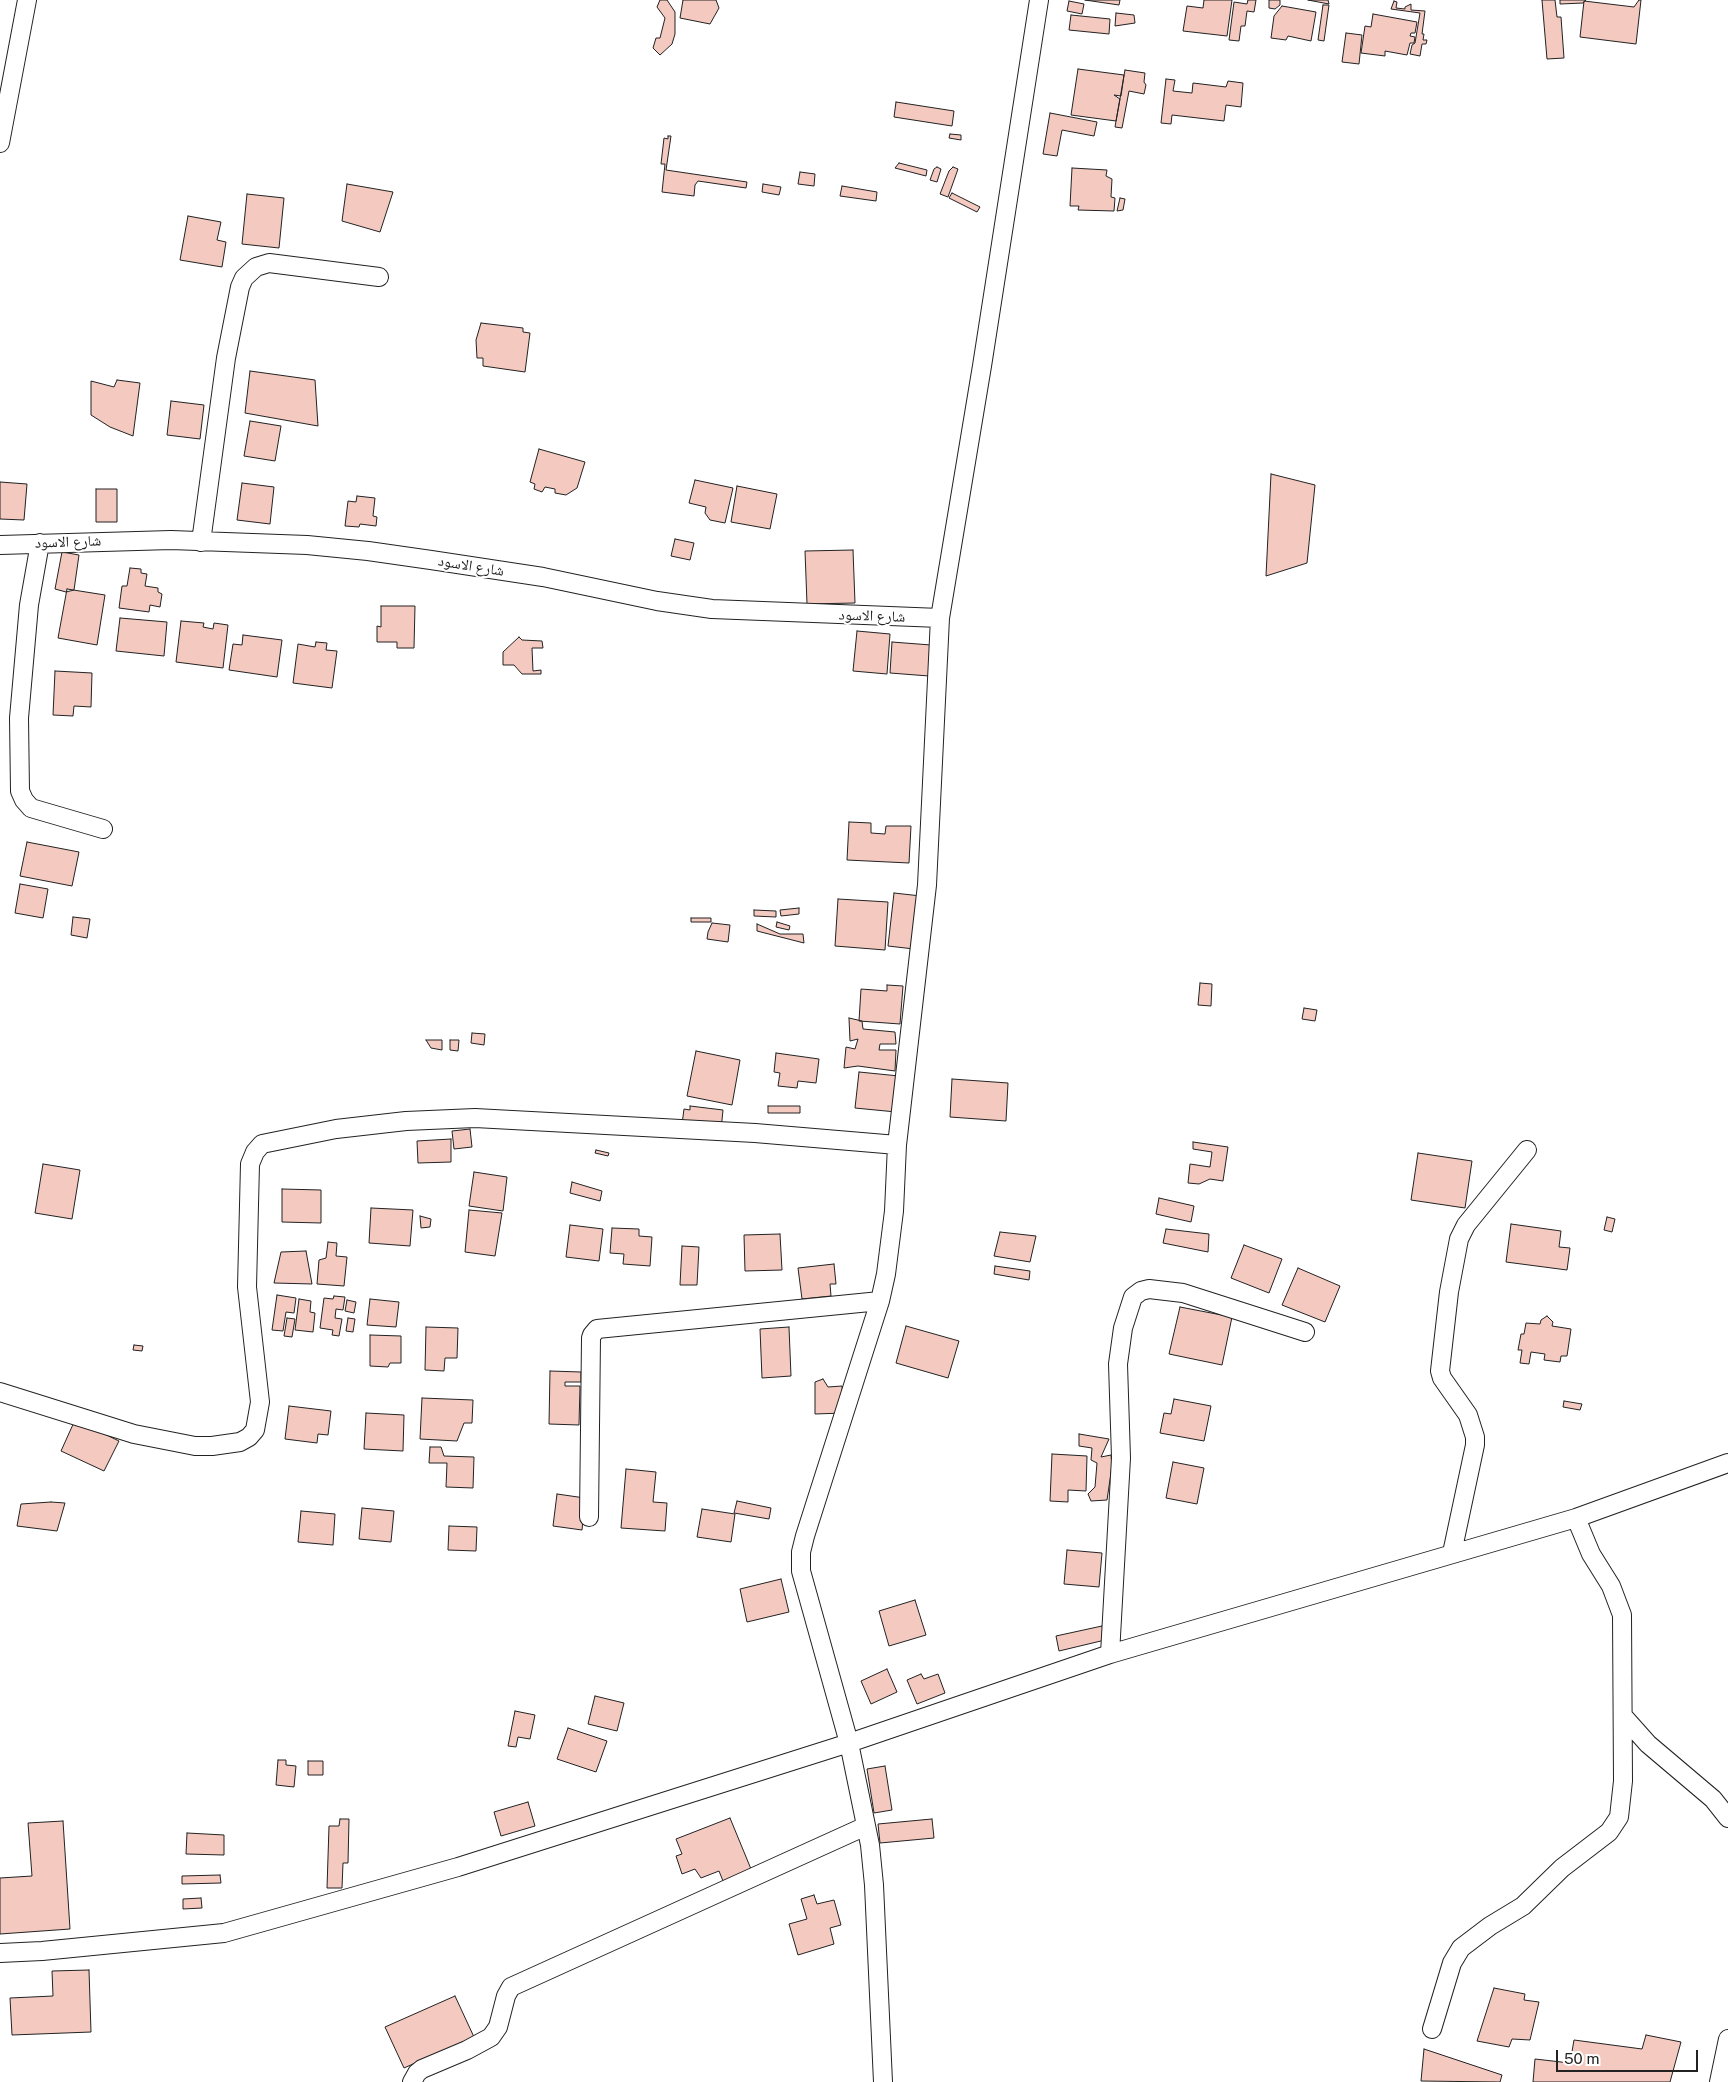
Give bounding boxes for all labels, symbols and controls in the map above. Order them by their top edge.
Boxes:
street label: شارع الاسود [34,532,102,552]
street label: شارع الاسود [437,552,505,580]
street label: شارع الاسود [838,606,906,626]
scale bar [1558,2040,1700,2072]
text: 50 m [1564,2050,1599,2067]

